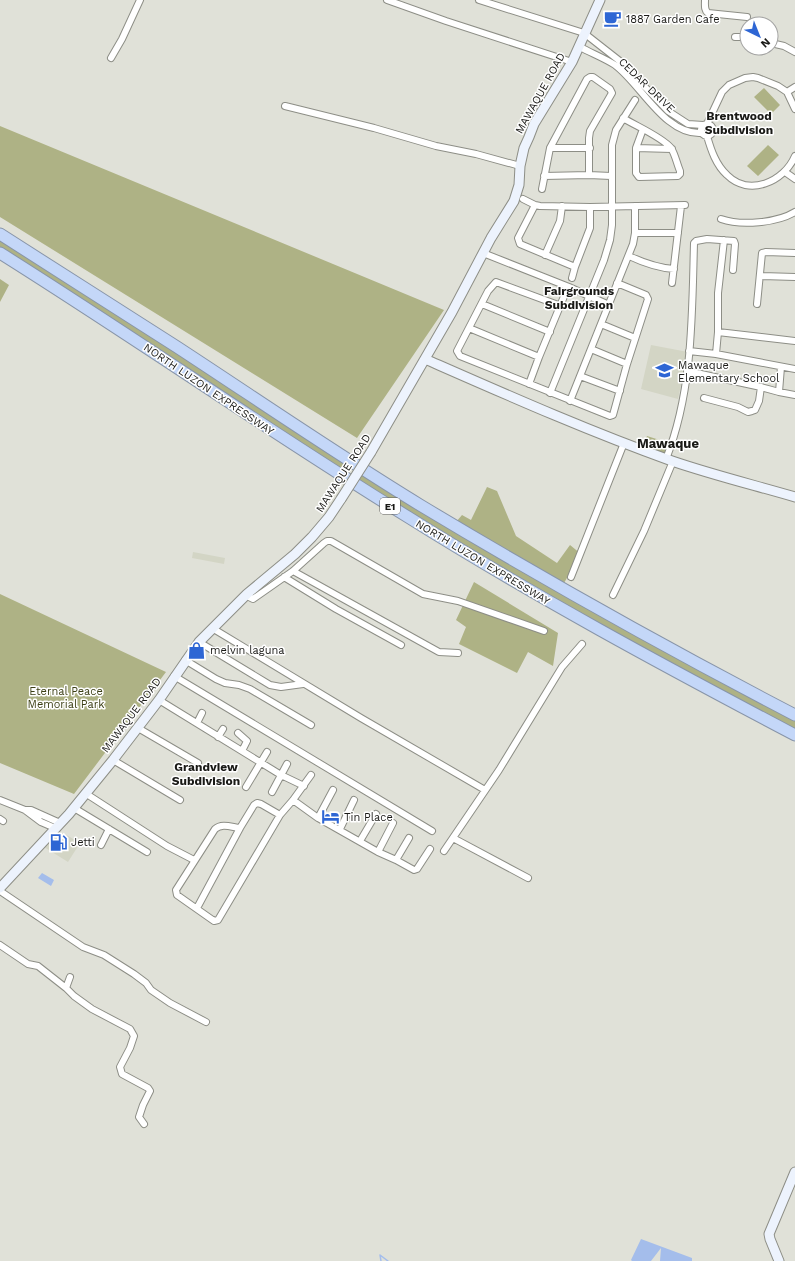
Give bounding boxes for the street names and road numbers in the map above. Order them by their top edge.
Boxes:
street label: MAWAQUE ROAD [513,50,568,136]
street label: CEDAR DRIVE [616,55,678,115]
street label: NORTH LUZON EXPRESSWAY [141,341,277,438]
street label: MAWAQUE ROAD [313,432,374,515]
road number: E1 [380,498,400,514]
street label: NORTH LUZON EXPRESSWAY [413,517,553,608]
street label: MAWAQUE ROAD [99,675,164,755]

